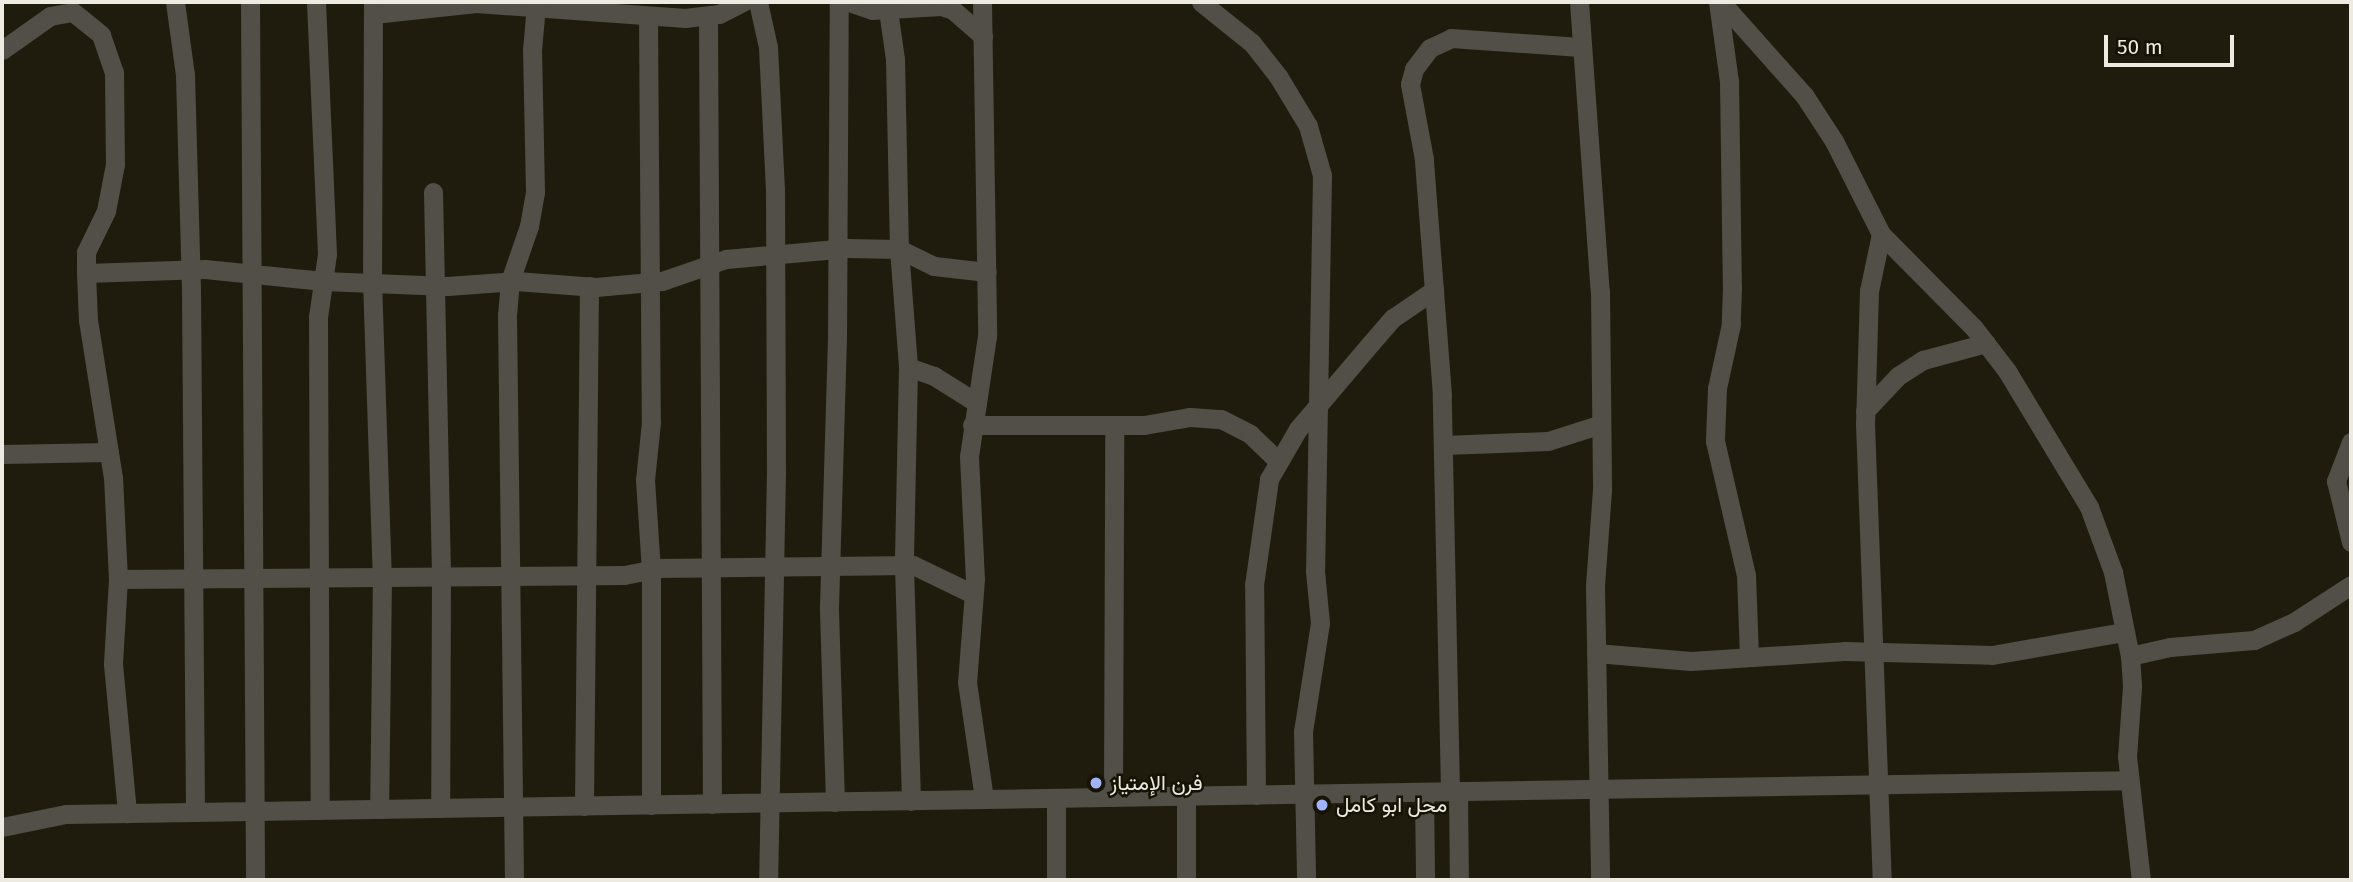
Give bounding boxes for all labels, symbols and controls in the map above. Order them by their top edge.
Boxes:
scale bar [2108,21,2238,65]
text: 50 m [2117,34,2163,60]
place label: فرن الإمتياز [1110,770,1203,796]
marker: فرن الإمتياز [1088,775,1104,791]
place label: محل ابو كامل [1336,792,1447,818]
marker: محل ابو كامل [1314,797,1330,813]

